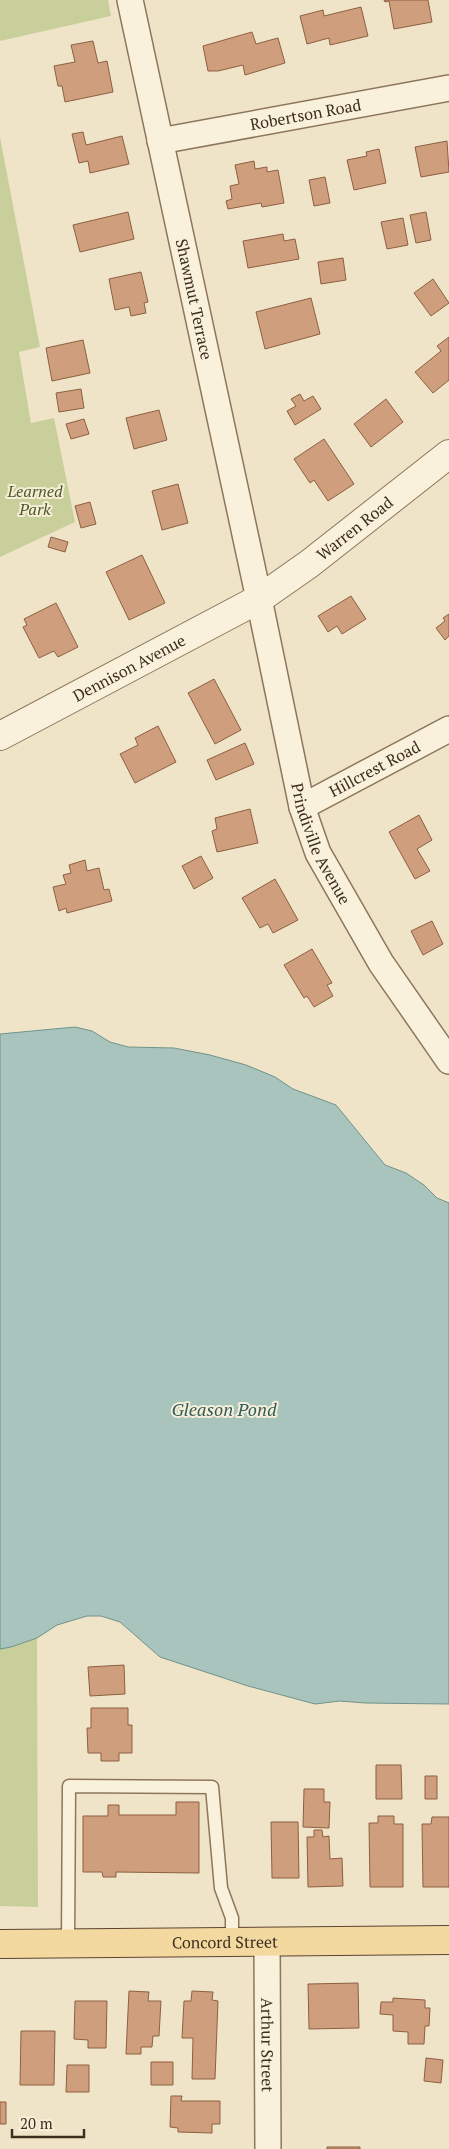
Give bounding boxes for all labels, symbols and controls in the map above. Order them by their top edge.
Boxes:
street label: Robertson Road [248,93,363,135]
street label: Shawmut Terrace [171,237,218,362]
park label: Learned Park [6,480,63,520]
street label: Warren Road [312,491,397,565]
street label: Dennison Avenue [69,629,189,707]
street label: Hillcrest Road [325,735,424,802]
street label: Prindiville Avenue [286,781,356,908]
water label: Gleason Pond [171,1397,277,1421]
street label: Concord Street [172,1931,278,1953]
street label: Arthur Street [256,1998,279,2092]
scale bar [12,2106,85,2138]
text: 20 m [20,2113,53,2133]

